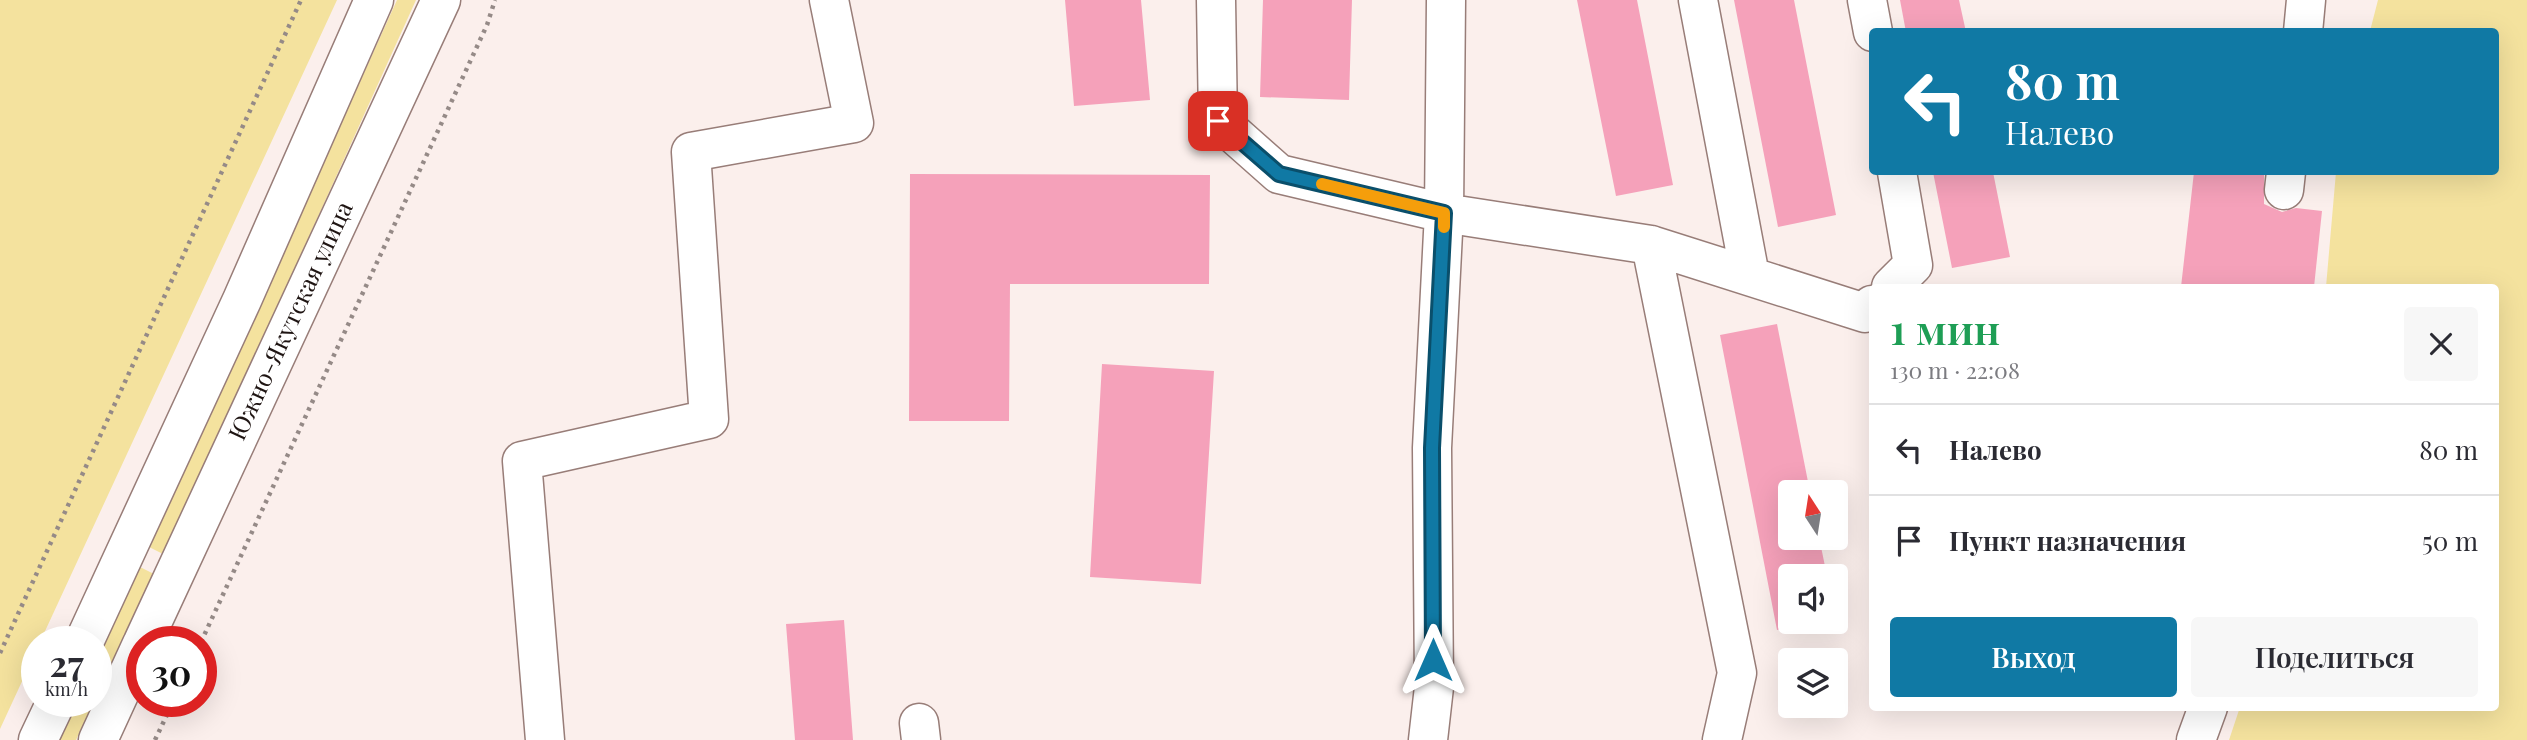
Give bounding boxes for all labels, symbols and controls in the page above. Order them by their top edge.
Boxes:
text: 80 m [2005,47,2120,112]
icon: left [1890,56,1981,147]
pin [1188,91,1248,151]
icon: arrive [1199,102,1237,140]
text: Налево [2005,110,2114,153]
street label: Южно-Якутская улица [220,196,359,445]
text: 1 мин [1890,300,2000,356]
button: close [2404,307,2478,381]
text: 130 m · 22:08 [1890,354,2020,385]
icon: left [1890,431,1928,469]
text: Налево [1949,432,2042,467]
text: 80 m [2419,432,2478,467]
north arrow [1778,480,1848,550]
map controls [1778,480,1848,718]
icon: arrive [1890,522,1928,560]
text: Пункт назначения [1949,523,2186,558]
text: 50 m [2422,523,2478,558]
button: sound [1778,564,1848,634]
button: Выход [1890,617,2177,697]
button: Поделиться [2191,617,2478,697]
position arrow [1396,623,1470,697]
speed limit sign: 30 [126,626,217,717]
text: 27 [49,639,84,686]
button: layers [1778,648,1848,718]
text: km/h [45,677,88,701]

